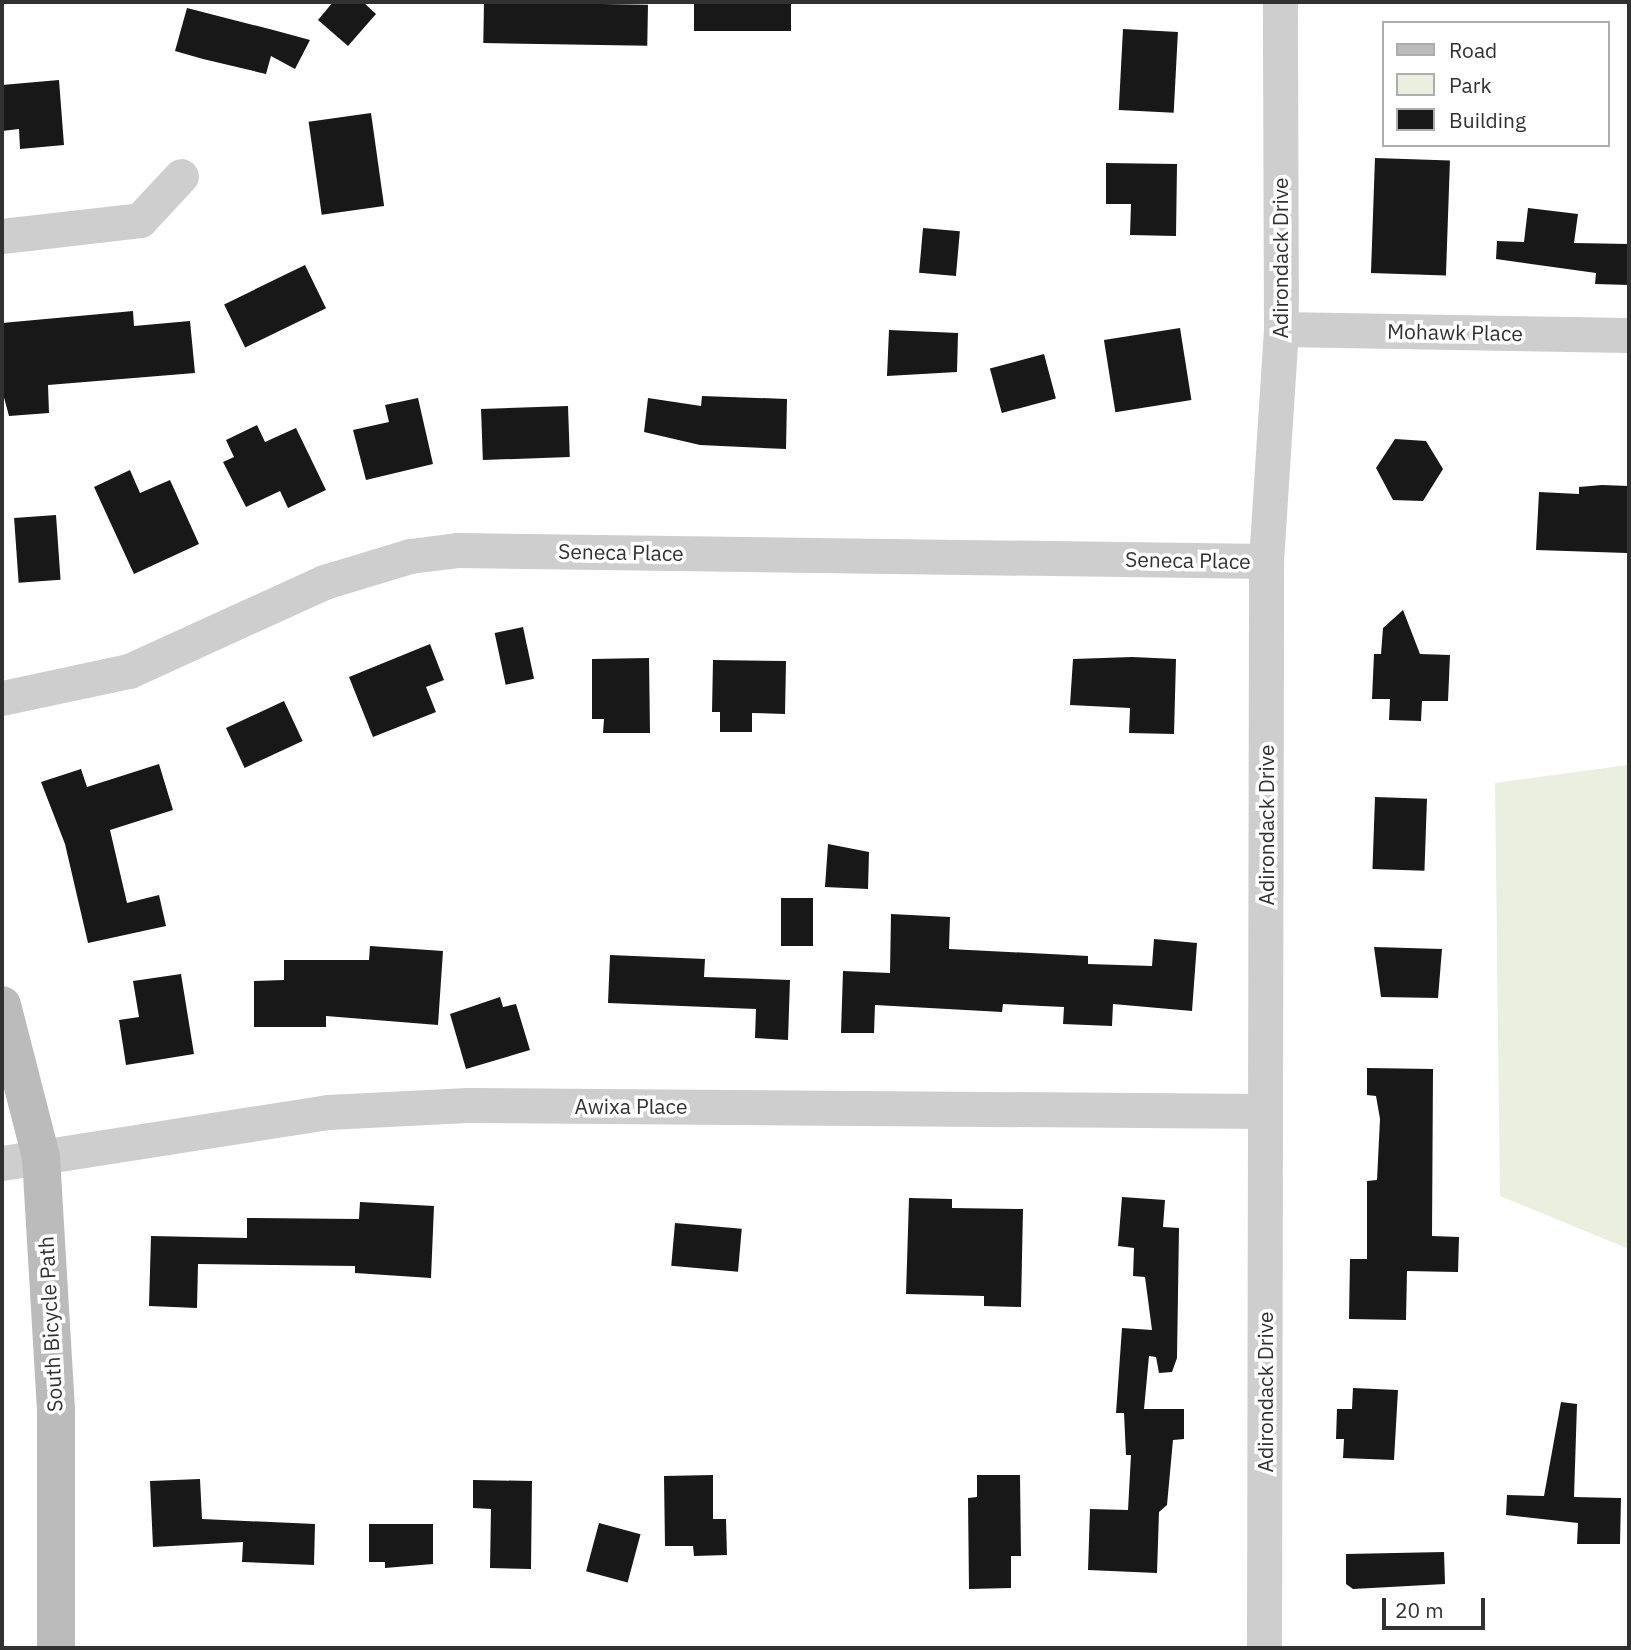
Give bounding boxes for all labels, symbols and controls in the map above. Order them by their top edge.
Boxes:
legend [1382,21,1610,147]
text: Road [1449,36,1497,64]
text: Park [1449,71,1492,99]
text: Building [1449,106,1526,134]
street label: Adirondack Drive [1267,178,1293,338]
street label: Mohawk Place [1387,318,1523,346]
street label: Seneca Place [558,538,684,566]
street label: Seneca Place [1125,546,1251,574]
street label: Adirondack Drive [1253,745,1279,905]
street label: Awixa Place [574,1093,688,1119]
street label: South Bicycle Path [33,1236,67,1412]
street label: Adirondack Drive [1252,1312,1278,1472]
scale bar [1386,1584,1489,1628]
text: 20 m [1395,1596,1444,1624]

